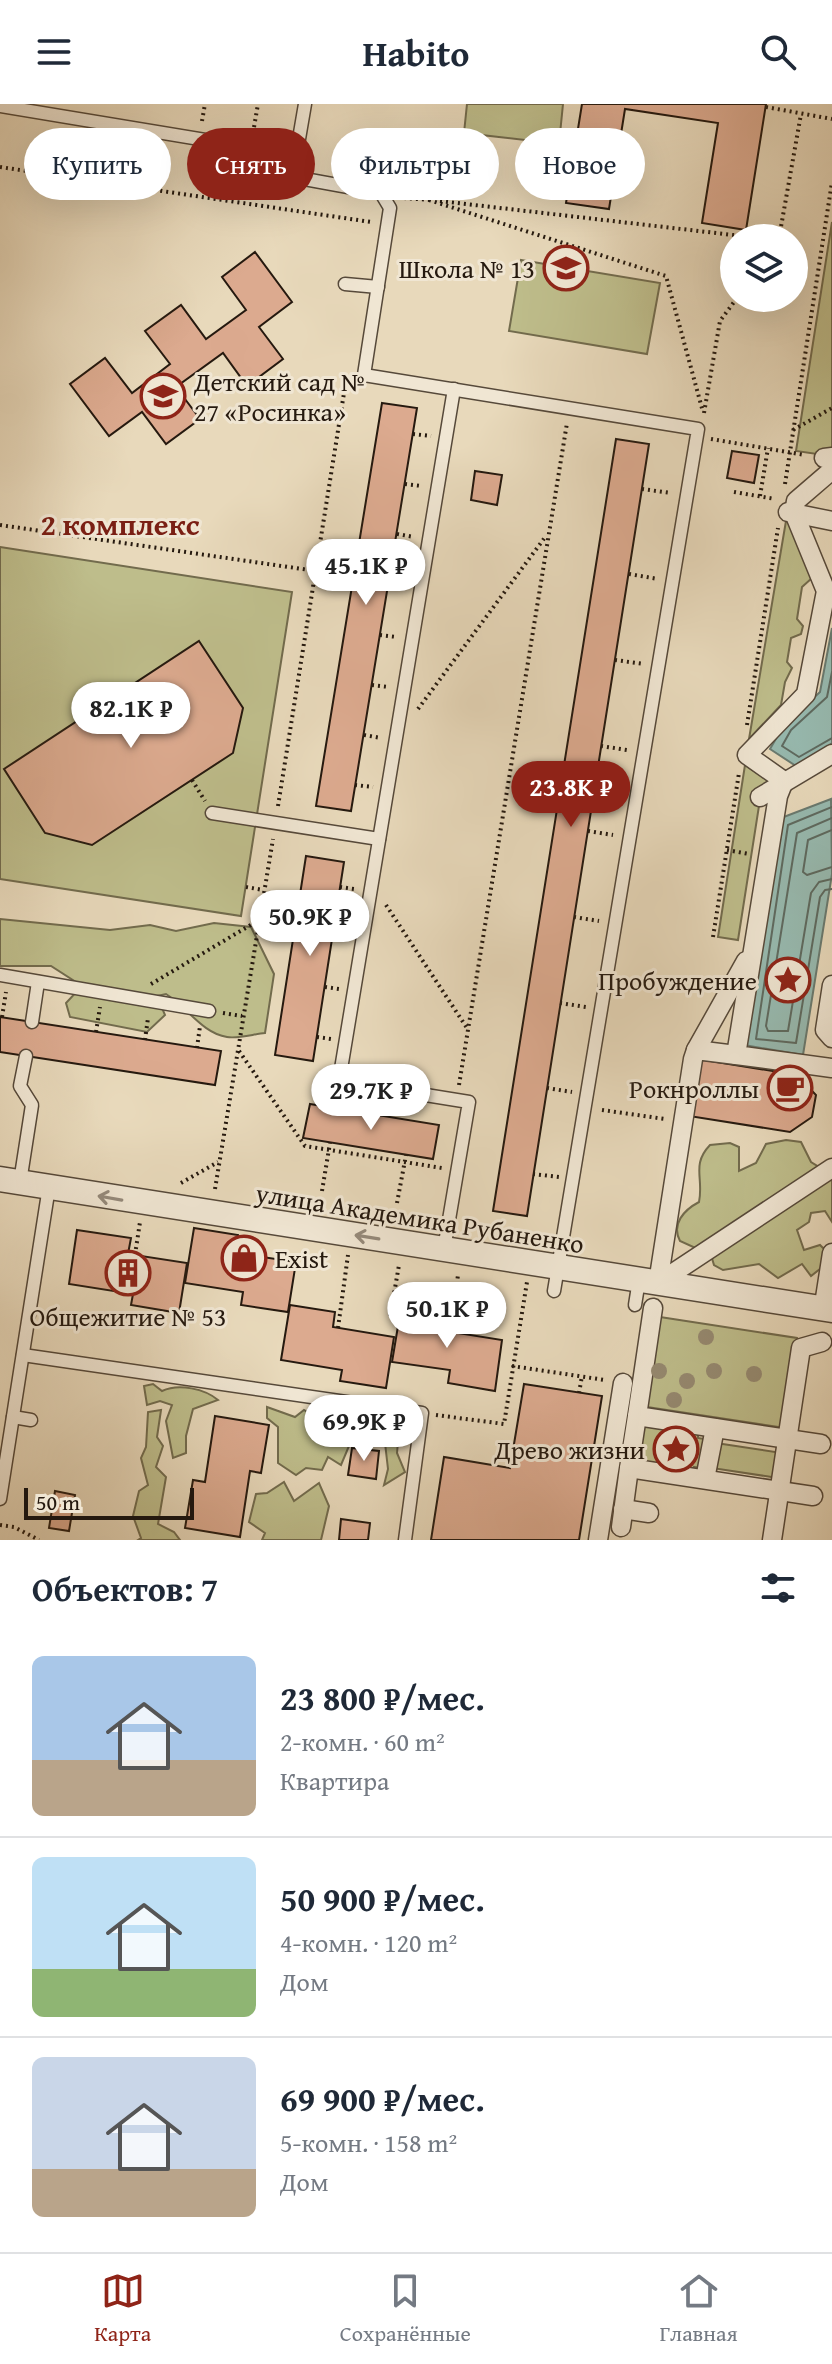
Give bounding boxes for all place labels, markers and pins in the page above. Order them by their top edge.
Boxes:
school or university icon: Школа № 13 [542,244,590,292]
place label: Школа № 13 [399,249,535,288]
place label: Детский сад № 27 «Росинка» [193,362,365,431]
school or university icon: Детский сад № 27 «Росинка» [139,372,187,420]
pin: 45.1K ₽ [292,539,440,607]
pin: 82.1K ₽ [57,682,205,750]
pin: 23.8K ₽ [497,761,645,829]
pin: 50.9K ₽ [236,890,384,958]
place icon: Пробуждение [764,956,812,1004]
place label: Пробуждение [598,961,757,1000]
pin: 29.7K ₽ [297,1064,445,1132]
cafe icon: Рокнроллы [766,1064,814,1112]
place label: Рокнроллы [629,1069,759,1108]
shop icon: Exist [220,1234,268,1282]
place label: Exist [275,1239,328,1278]
building icon: Общежитие № 53 [104,1249,152,1297]
pin: 50.1K ₽ [373,1282,521,1350]
place label: Общежитие № 53 [29,1297,227,1336]
pin: 69.9K ₽ [290,1395,438,1463]
place icon: Древо жизни [652,1425,700,1473]
place label: Древо жизни [493,1430,645,1469]

